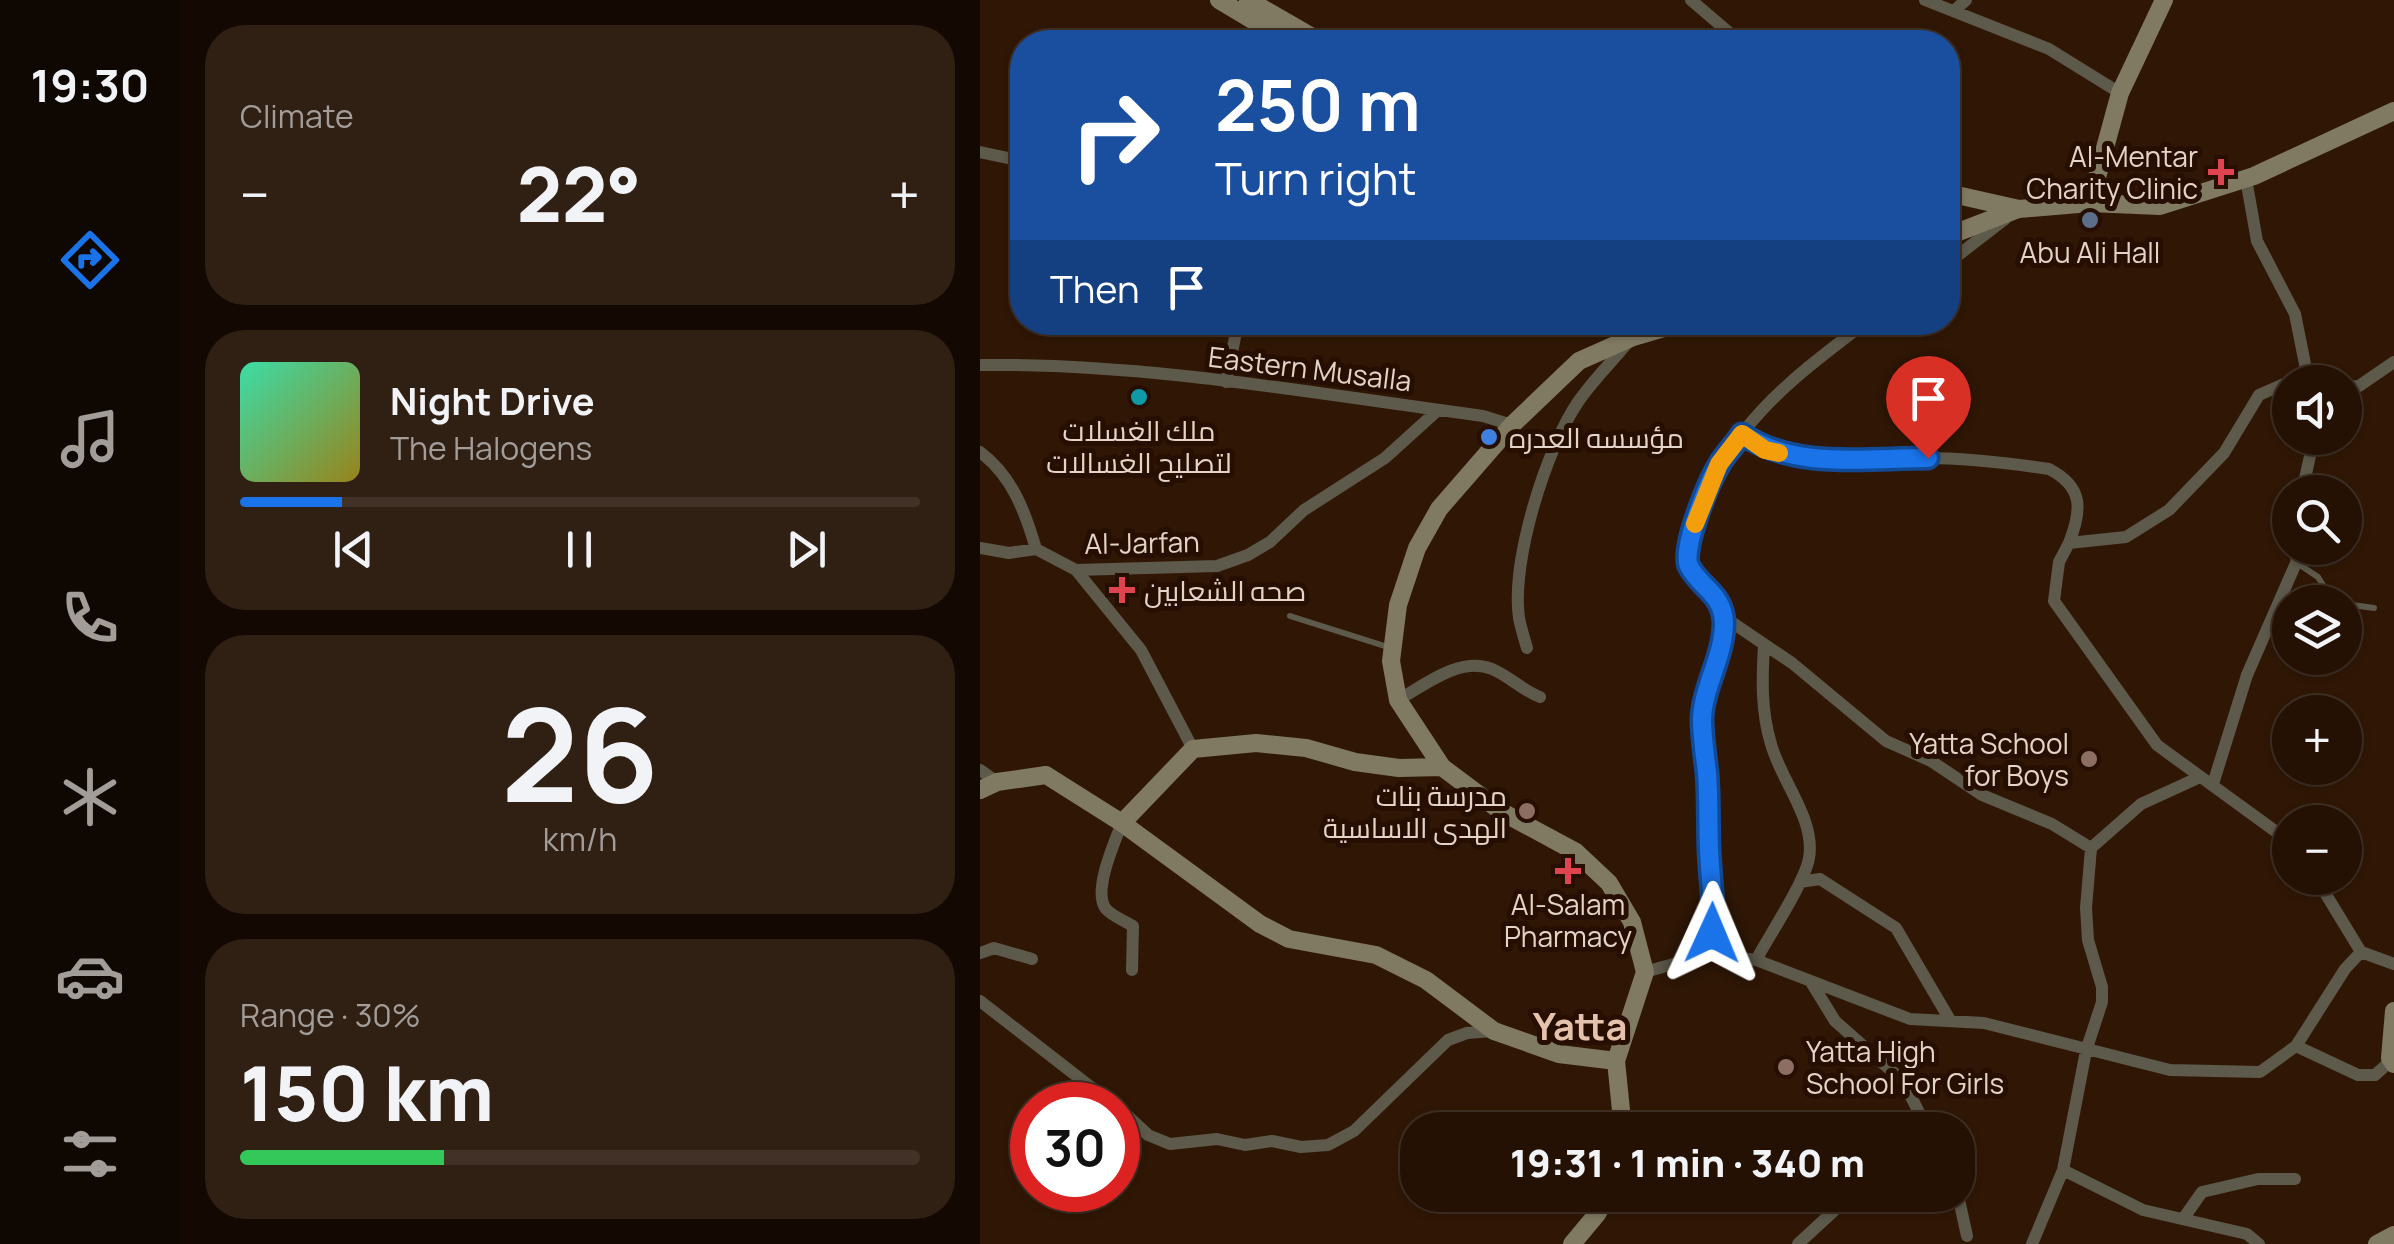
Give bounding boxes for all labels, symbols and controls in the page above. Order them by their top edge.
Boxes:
text: 19:30 [31,54,149,116]
text: 250 m [1215,56,1421,152]
icon: right [1050,70,1180,200]
text: Climate [240,94,354,138]
place label: Al-Mentar Charity Clinic [2026,137,2198,207]
text: 22° [517,142,641,245]
text: Turn right [1215,147,1416,209]
text: − [240,156,270,232]
text: + [888,156,920,232]
marker: Al-Mentar Charity Clinic [2208,159,2234,185]
marker: Abu Ali Hall [2079,209,2101,231]
icon: directions [55,225,125,295]
place label: Abu Ali Hall [2020,233,2160,271]
icon: arrive [1159,260,1214,315]
text: Then [1050,262,1139,314]
street label: Eastern Musalla [1206,337,1414,399]
pin [1886,356,1971,459]
map controls [2272,365,2362,895]
button: sound [2272,365,2362,455]
icon: arrive [1901,371,1956,426]
text: Night Drive [390,374,595,426]
marker: ملك الغسلات لتصليح الغسالات [1128,386,1150,408]
icon: music [55,404,125,474]
place label: ملك الغسلات لتصليح الغسالات [1046,411,1232,482]
place label: مؤسسه العدره [1509,418,1684,456]
text: The Halogens [390,426,592,470]
marker: مؤسسه العدره [1478,426,1500,448]
button: search [2272,475,2362,565]
icon: previous [326,522,381,577]
icon: pause [552,522,607,577]
icon: next [779,522,834,577]
street label: Al-Jarfan [1084,522,1200,562]
place label: صحه الشعابين [1144,571,1306,609]
marker: صحه الشعابين [1109,577,1135,603]
icon: phone [55,583,125,653]
button: layers [2272,585,2362,675]
text: 26 [501,663,659,841]
button: + [2272,695,2362,785]
place label: Yatta School for Boys [1909,724,2069,794]
marker: Yatta School for Boys [2078,748,2100,770]
icon: climate [55,762,125,832]
place label: مدرسة بنات الهدى الاساسية [1323,776,1507,846]
marker: مدرسة بنات الهدى الاساسية [1516,800,1538,822]
button: − [2272,805,2362,895]
text: km/h [543,817,617,861]
marker: Al-Salam Pharmacy [1557,860,1579,882]
position arrow [1660,881,1764,985]
place label: Al-Salam Pharmacy [1504,885,1632,955]
icon: car [55,941,125,1011]
text: Range · 30% [240,993,421,1037]
district label: Yatta [1533,999,1627,1051]
place label: Yatta High School For Girls [1806,1032,2004,1102]
text: 150 km [240,1041,494,1144]
marker: Yatta High School For Girls [1775,1056,1797,1078]
speed limit sign: 30 [1010,1082,1140,1212]
icon: filters [55,1119,125,1189]
text: 19:31 · 1 min · 340 m [1510,1136,1865,1188]

